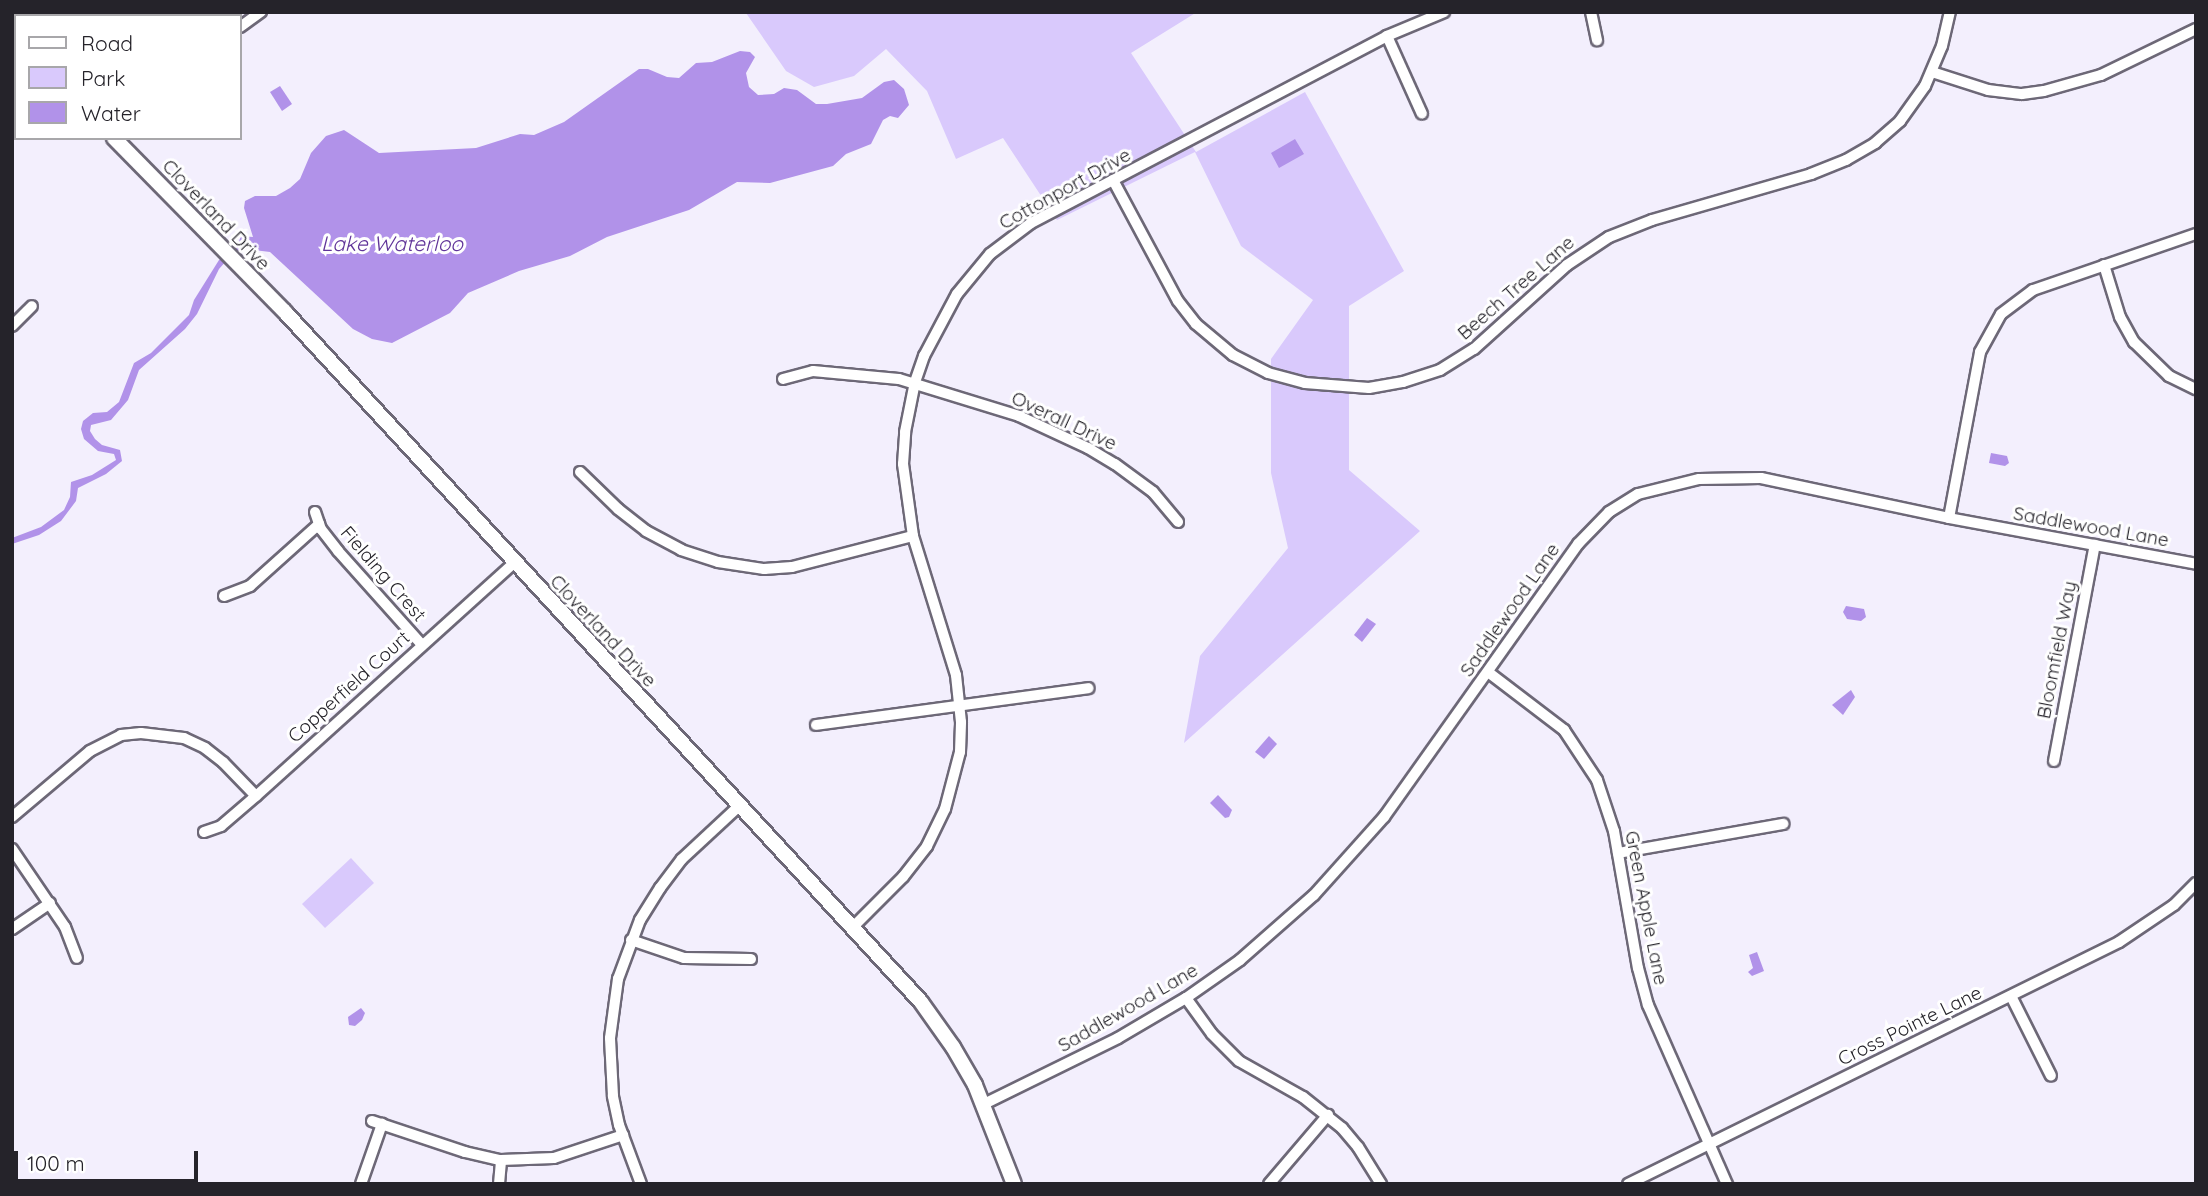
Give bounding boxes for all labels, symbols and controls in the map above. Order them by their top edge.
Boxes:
legend [14,14,242,140]
text: Road [81,30,133,56]
text: Park [81,65,125,91]
text: Water [81,100,141,126]
street label: Cottonport Drive [995,143,1135,235]
street label: Cloverland Drive [157,155,275,275]
water label: Lake Waterloo [321,230,463,256]
street label: Beech Tree Lane [1453,231,1579,345]
street label: Overall Drive [1008,387,1120,455]
street label: Saddlewood Lane [2012,502,2170,552]
street label: Fielding Crest [335,522,431,626]
street label: Saddlewood Lane [1456,539,1564,681]
street label: Cloverland Drive [545,570,661,692]
street label: Bloomfield Way [2032,579,2082,721]
street label: Copperfield Court [283,626,415,748]
street label: Green Apple Lane [1620,829,1672,987]
street label: Saddlewood Lane [1054,959,1202,1057]
street label: Cross Pointe Lane [1834,981,1986,1071]
scale bar [18,1136,201,1180]
text: 100 m [27,1150,85,1176]

